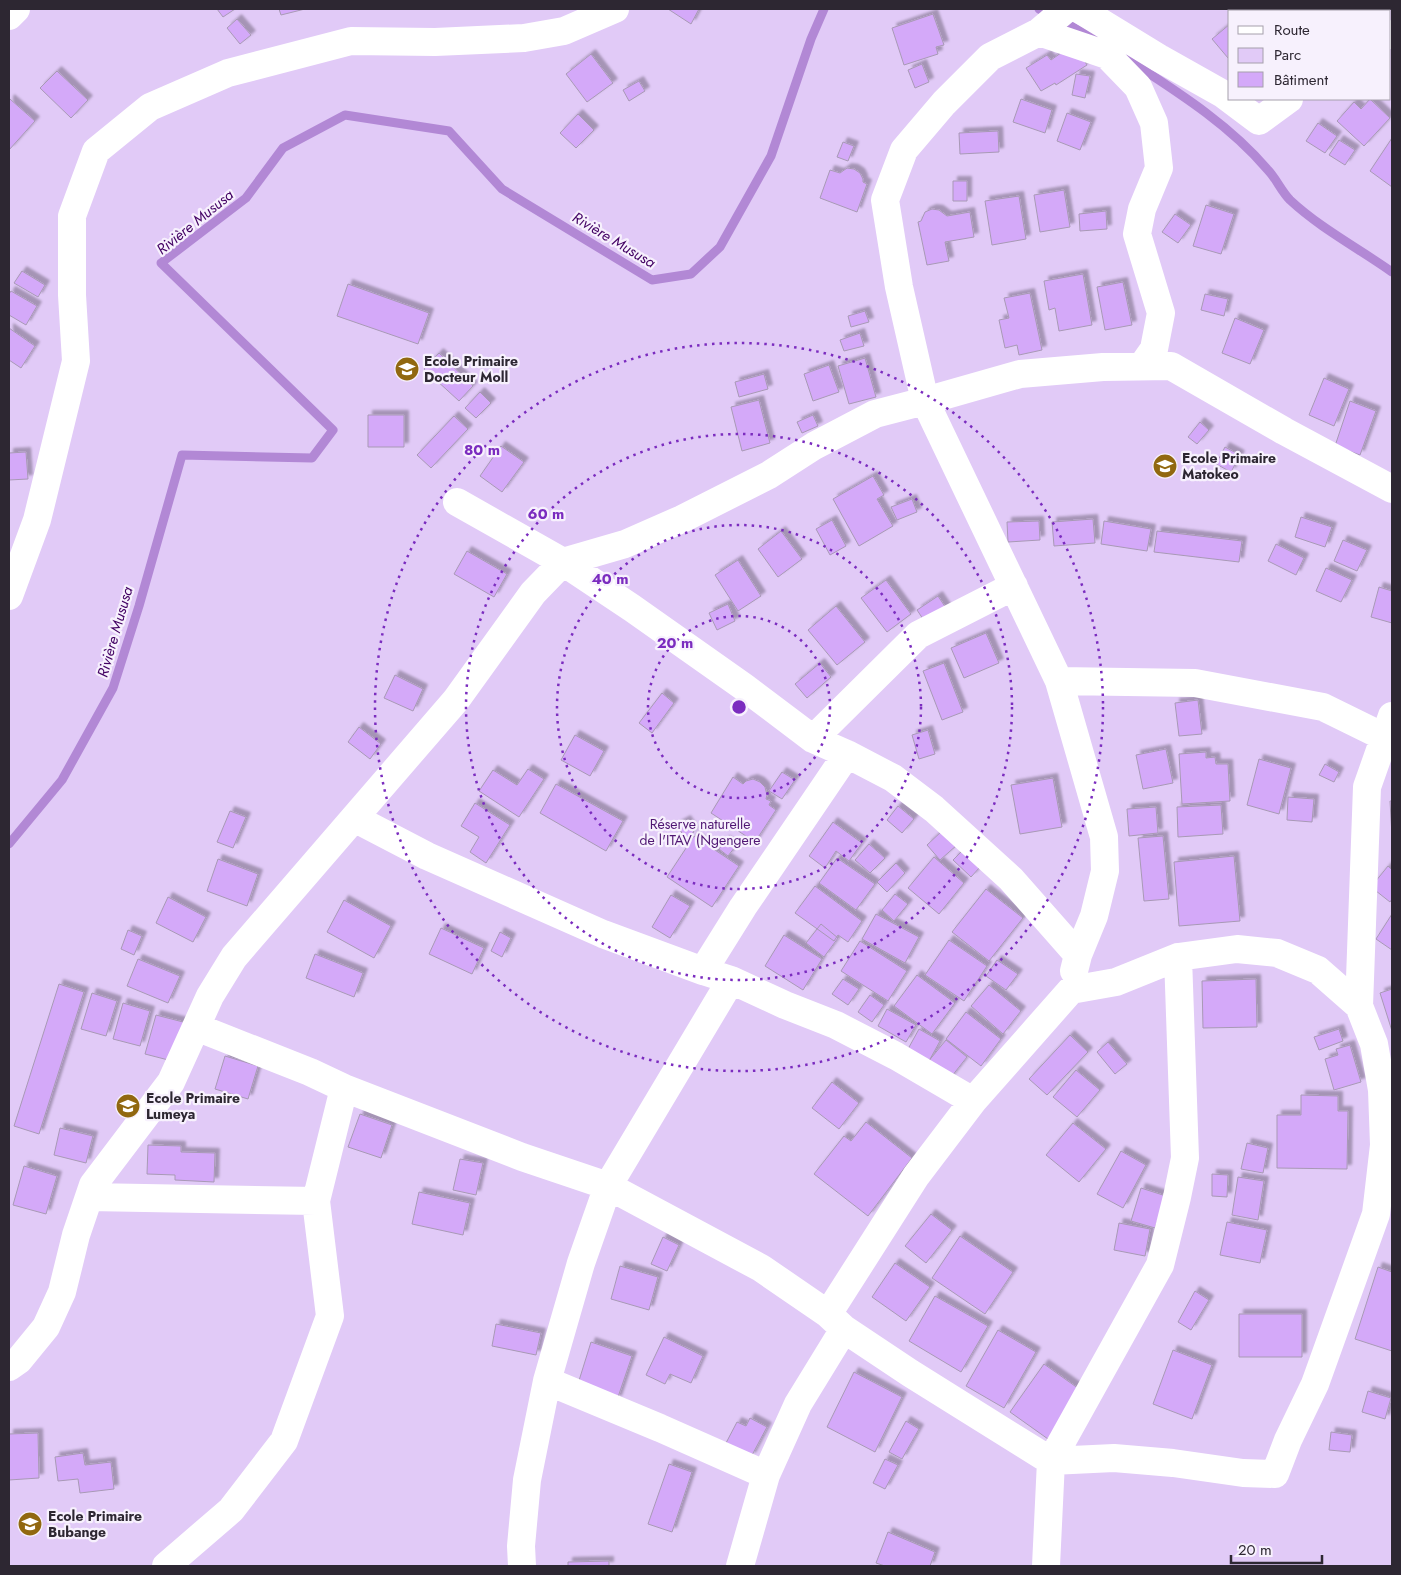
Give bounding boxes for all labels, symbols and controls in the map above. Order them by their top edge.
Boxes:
legend [1228,10,1391,100]
text: Route [1274,19,1310,41]
text: Parc [1274,44,1301,66]
text: Bâtiment [1274,69,1328,91]
water label: Rivière Mususa [152,184,239,260]
water label: Rivière Mususa [568,206,660,274]
place label: Ecole Primaire Docteur Moll [424,351,518,387]
school or university icon: Ecole Primaire Docteur Moll [394,356,420,382]
text: 80 m [464,439,500,461]
place label: Ecole Primaire Matokeo [1182,448,1276,484]
school or university icon: Ecole Primaire Matokeo [1152,453,1178,479]
text: 60 m [528,503,564,525]
text: 40 m [591,568,629,590]
water label: Rivière Mususa [92,583,139,680]
text: 20 m [657,632,693,654]
centre of rings [730,698,748,716]
park label: Réserve naturelle de l'ITAV (Ngengere [639,814,761,850]
place label: Ecole Primaire Lumeya [146,1088,240,1124]
school or university icon: Ecole Primaire Lumeya [115,1093,141,1119]
place label: Ecole Primaire Bubange [48,1506,142,1542]
school or university icon: Ecole Primaire Bubange [17,1511,43,1537]
scale bar [1231,1532,1322,1564]
text: 20 m [1238,1539,1272,1561]

